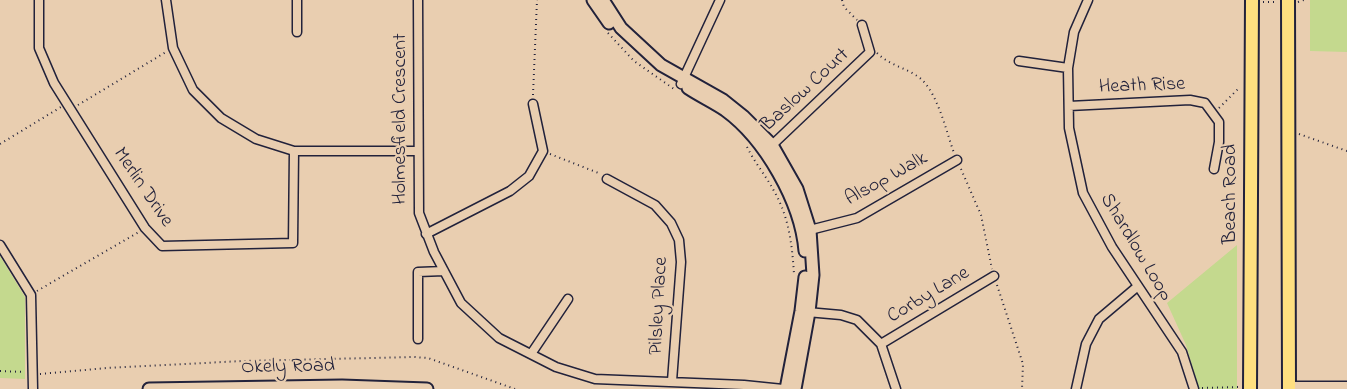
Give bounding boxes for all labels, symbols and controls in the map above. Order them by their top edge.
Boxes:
street label: Holmesfield Crescent [390,33,414,205]
street label: Baslow Court [757,44,855,138]
street label: Heath Rise [1098,73,1186,101]
street label: Merlin Drive [107,144,177,232]
street label: Beach Road [1220,144,1244,244]
street label: Alsop Walk [842,148,932,212]
street label: Shardlow Loop [1093,190,1177,306]
street label: Pilsley Place [645,256,675,356]
street label: Corby Lane [884,262,974,330]
street label: Okely Road [241,355,335,381]

